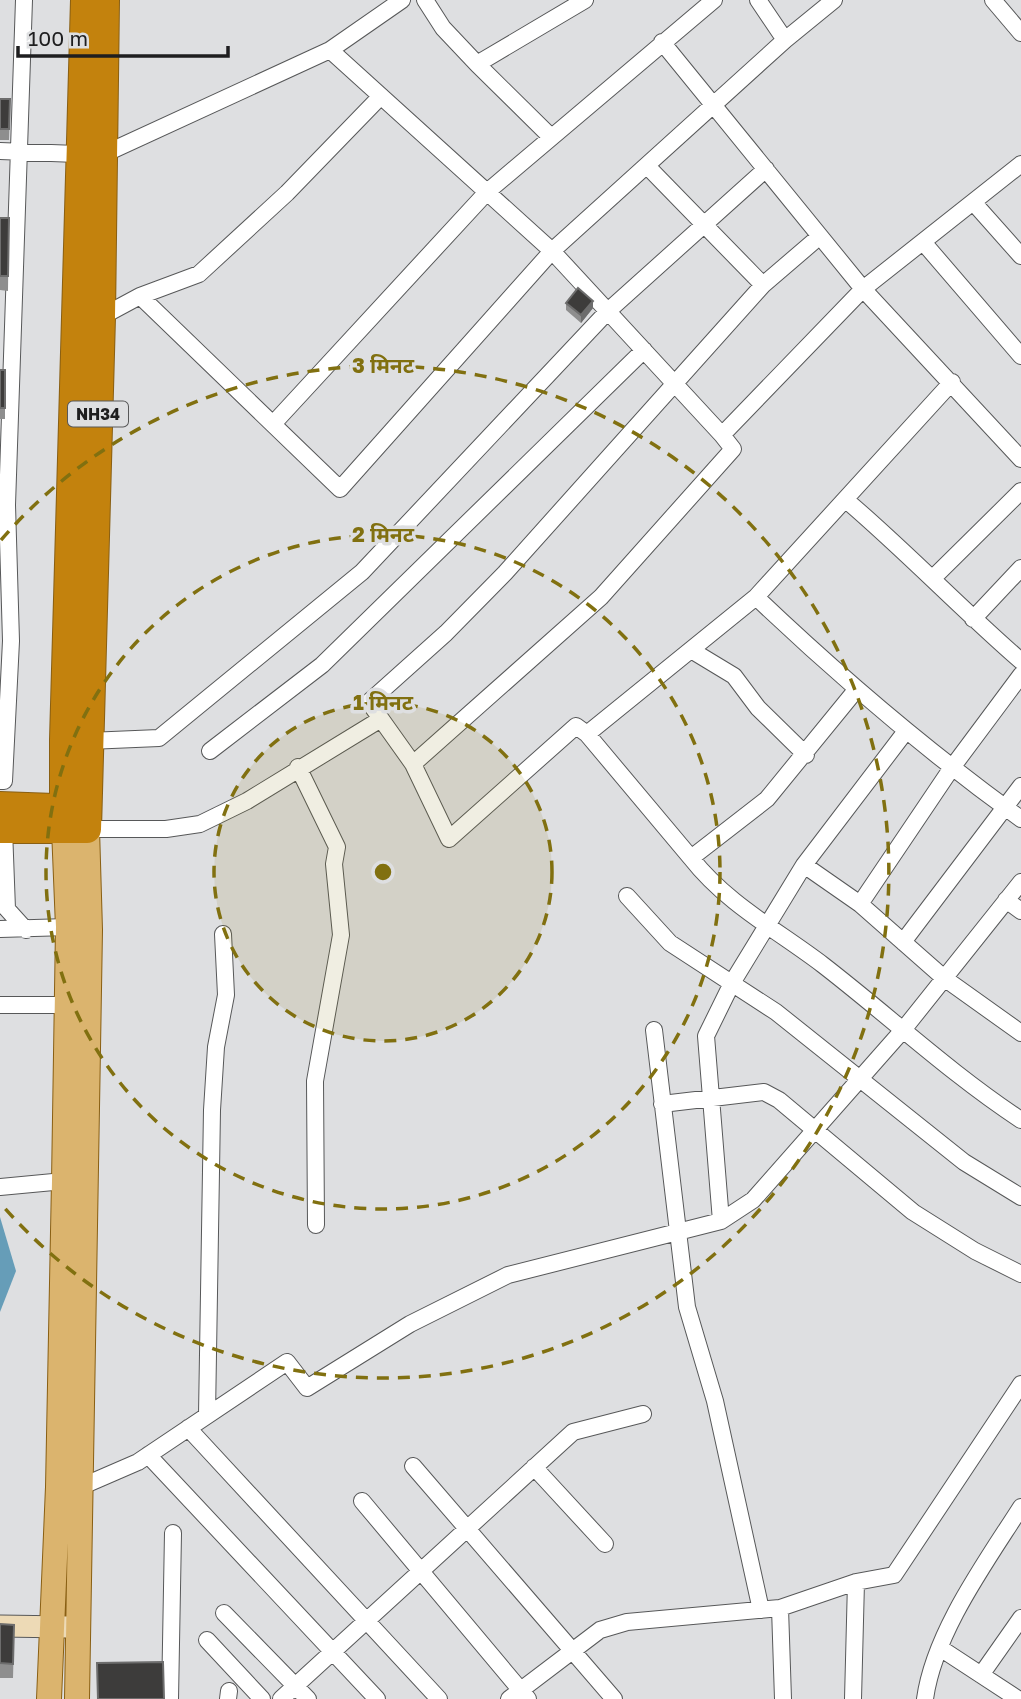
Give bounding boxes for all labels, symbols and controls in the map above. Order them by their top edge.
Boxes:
scale bar [18,14,228,58]
text: 100 m [28,25,88,51]
text: 3 मिनट [352,352,415,378]
road number: NH34 [68,402,128,426]
text: 2 मिनट [352,521,415,547]
text: 1 मिनट [353,689,414,715]
centre of rings [371,860,395,884]

